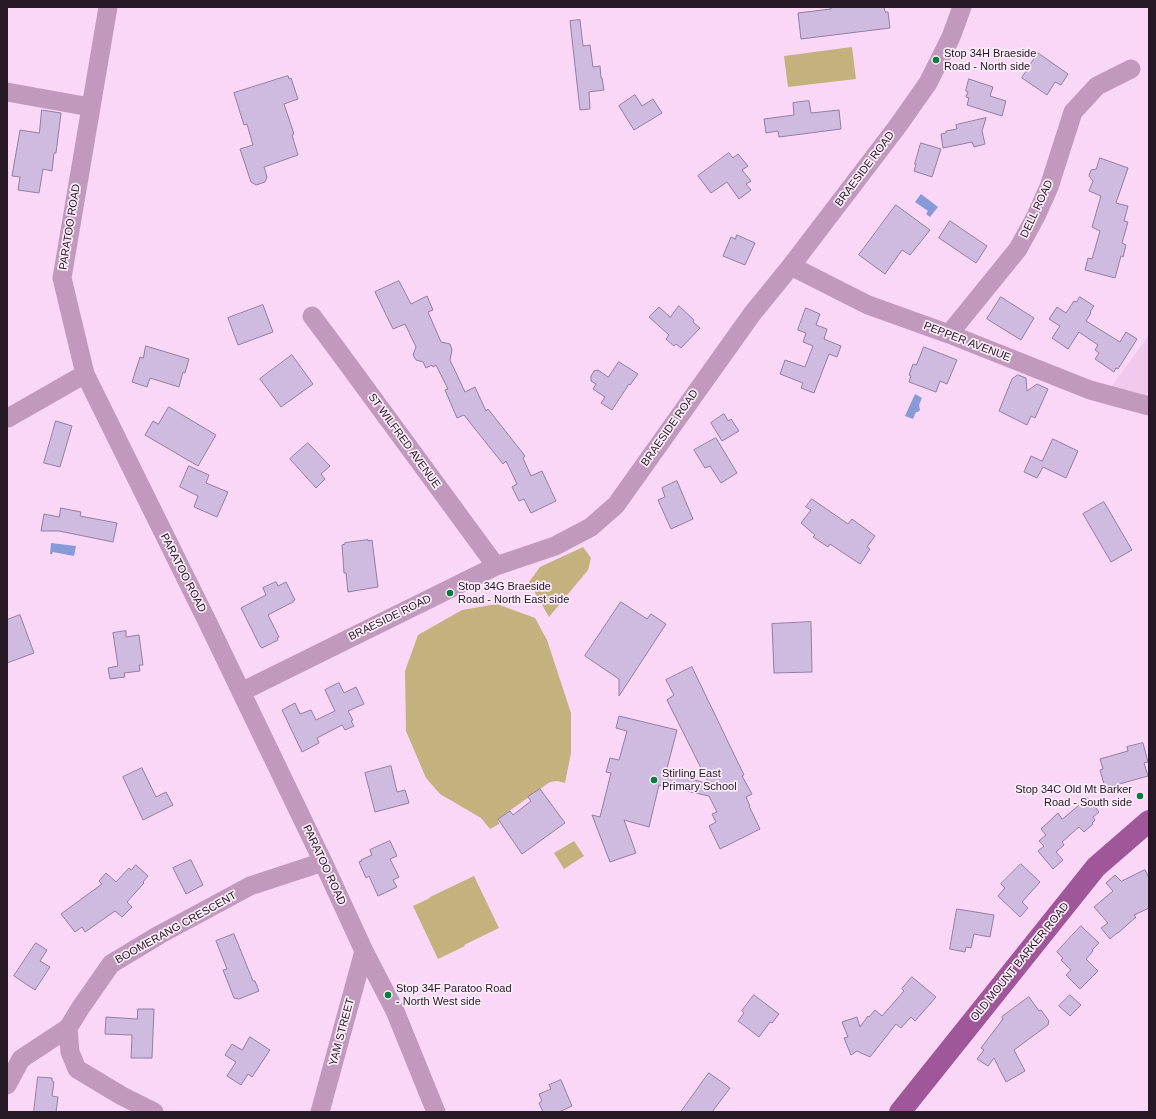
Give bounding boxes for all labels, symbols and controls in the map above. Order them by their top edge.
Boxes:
place label: Stop 34H Braeside Road - North side [944,47,1036,73]
marker: Stop 34H Braeside Road - North side [931,55,941,65]
street label: BRAESIDE ROAD [833,129,897,209]
street label: DELL ROAD [1018,178,1056,240]
street label: PARATOO ROAD [57,183,83,271]
street label: PEPPER AVENUE [922,319,1012,365]
street label: BRAESIDE ROAD [639,387,701,469]
street label: ST WILFRED AVENUE [365,391,443,491]
street label: PARATOO ROAD [157,531,209,615]
place label: Stop 34G Braeside Road - North East side [458,580,569,606]
marker: Stop 34G Braeside Road - North East side [445,588,455,598]
street label: BRAESIDE ROAD [346,592,434,644]
place label: Stirling East Primary School [662,767,737,793]
marker: Stirling East Primary School [649,775,659,785]
place label: Stop 34C Old Mt Barker Road - South side [1015,783,1132,809]
marker: Stop 34C Old Mt Barker Road - South side [1135,791,1145,801]
street label: PARATOO ROAD [300,823,348,907]
street label: BOOMERANG CRESCENT [113,889,239,967]
street label: OLD MOUNT BARKER ROAD [968,900,1072,1024]
place label: Stop 34F Paratoo Road - North West side [396,982,512,1008]
marker: Stop 34F Paratoo Road - North West side [383,990,393,1000]
street label: YAM STREET [327,997,357,1067]

